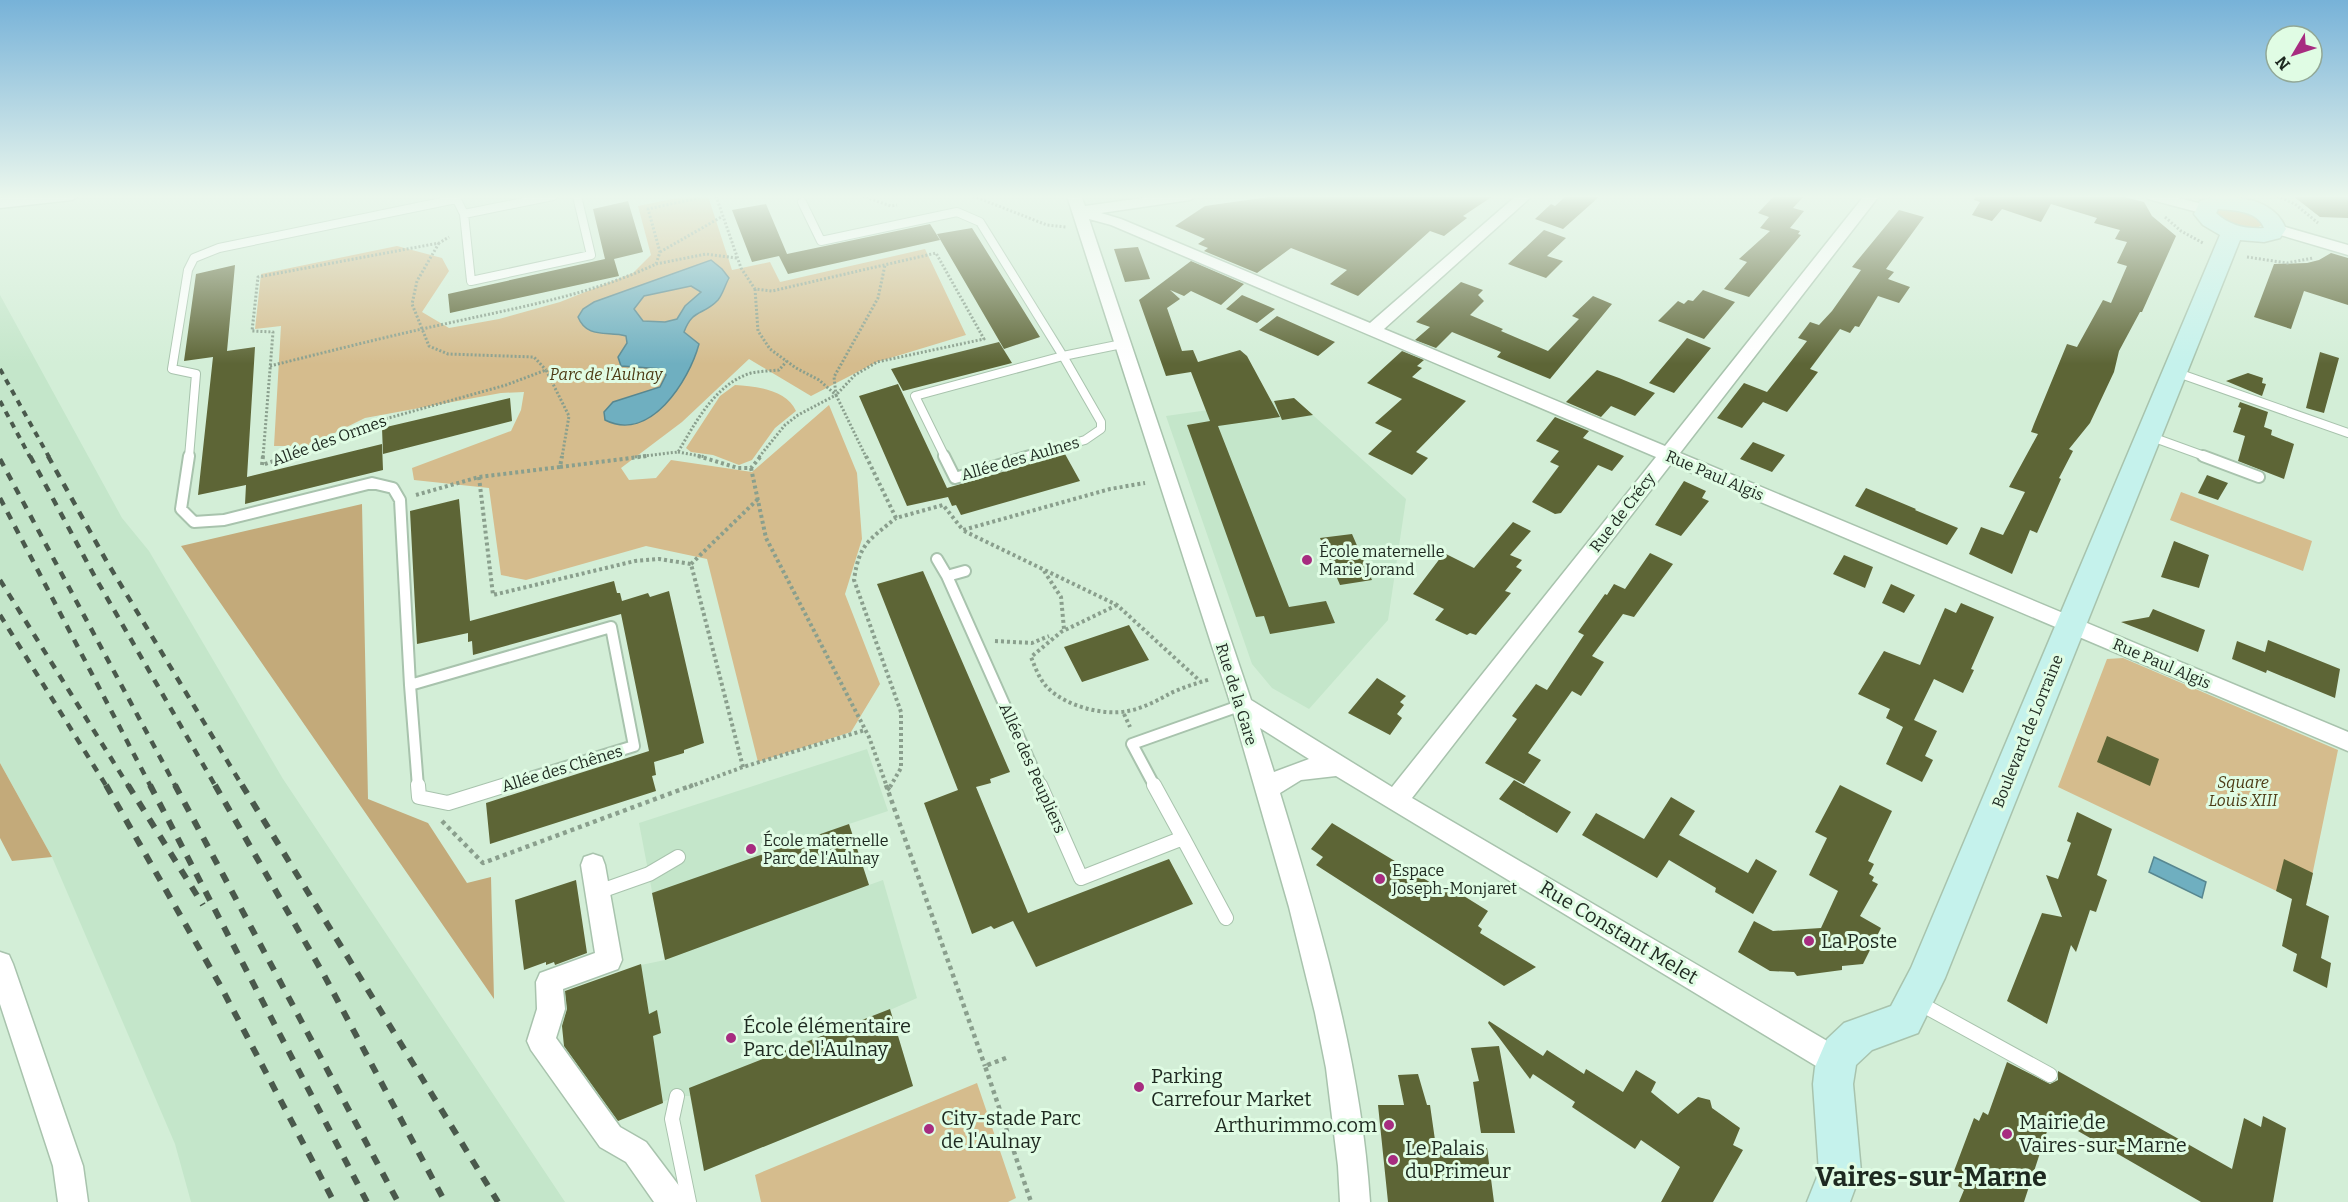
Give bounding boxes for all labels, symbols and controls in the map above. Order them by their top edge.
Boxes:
north arrow [2264,24,2324,84]
text: N [2271,52,2294,74]
park label: Parc de l'Aulnay [550,365,663,384]
street label: Allée des Ormes [269,411,389,470]
street label: Allée des Aulnes [959,433,1081,484]
street label: Rue Paul Algis [1663,446,1767,505]
street label: Rue de Crécy [1586,468,1660,556]
place label: École maternelle Marie Jorand [1319,541,1444,579]
marker: École maternelle Marie Jorand [1300,553,1314,567]
street label: Rue Paul Algis [2110,634,2214,693]
street label: Rue de la Gare [1212,641,1261,747]
street label: Boulevard de Lorraine [1988,652,2067,811]
street label: Allée des Peupliers [995,700,1070,836]
street label: Allée des Chênes [499,741,625,796]
park label: Square Louis XIII [2208,773,2278,810]
place label: École maternelle Parc de l'Aulnay [763,830,888,868]
marker: École maternelle Parc de l'Aulnay [744,842,758,856]
place label: Espace Joseph-Monjaret [1391,861,1517,898]
marker: Espace Joseph-Monjaret [1373,872,1387,886]
street label: Rue Constant Melet [1535,875,1703,989]
place label: La Poste [1821,929,1897,953]
marker: La Poste [1802,934,1816,948]
place label: École élémentaire Parc de l'Aulnay [743,1014,911,1061]
marker: École élémentaire Parc de l'Aulnay [724,1031,738,1045]
place label: Parking Carrefour Market [1151,1064,1312,1111]
marker: Parking Carrefour Market [1132,1080,1146,1094]
place label: City-stade Parc de l'Aulnay [941,1106,1081,1153]
place label: Mairie de Vaires-sur-Marne [2019,1110,2187,1157]
place label: Arthurimmo.com [1214,1113,1377,1137]
marker: Arthurimmo.com [1382,1118,1396,1132]
marker: City-stade Parc de l'Aulnay [922,1122,936,1136]
marker: Mairie de Vaires-sur-Marne [2000,1127,2014,1141]
place label: Le Palais du Primeur [1405,1136,1511,1183]
marker: Le Palais du Primeur [1386,1153,1400,1167]
district label: Vaires-sur-Marne [1815,1161,2047,1193]

